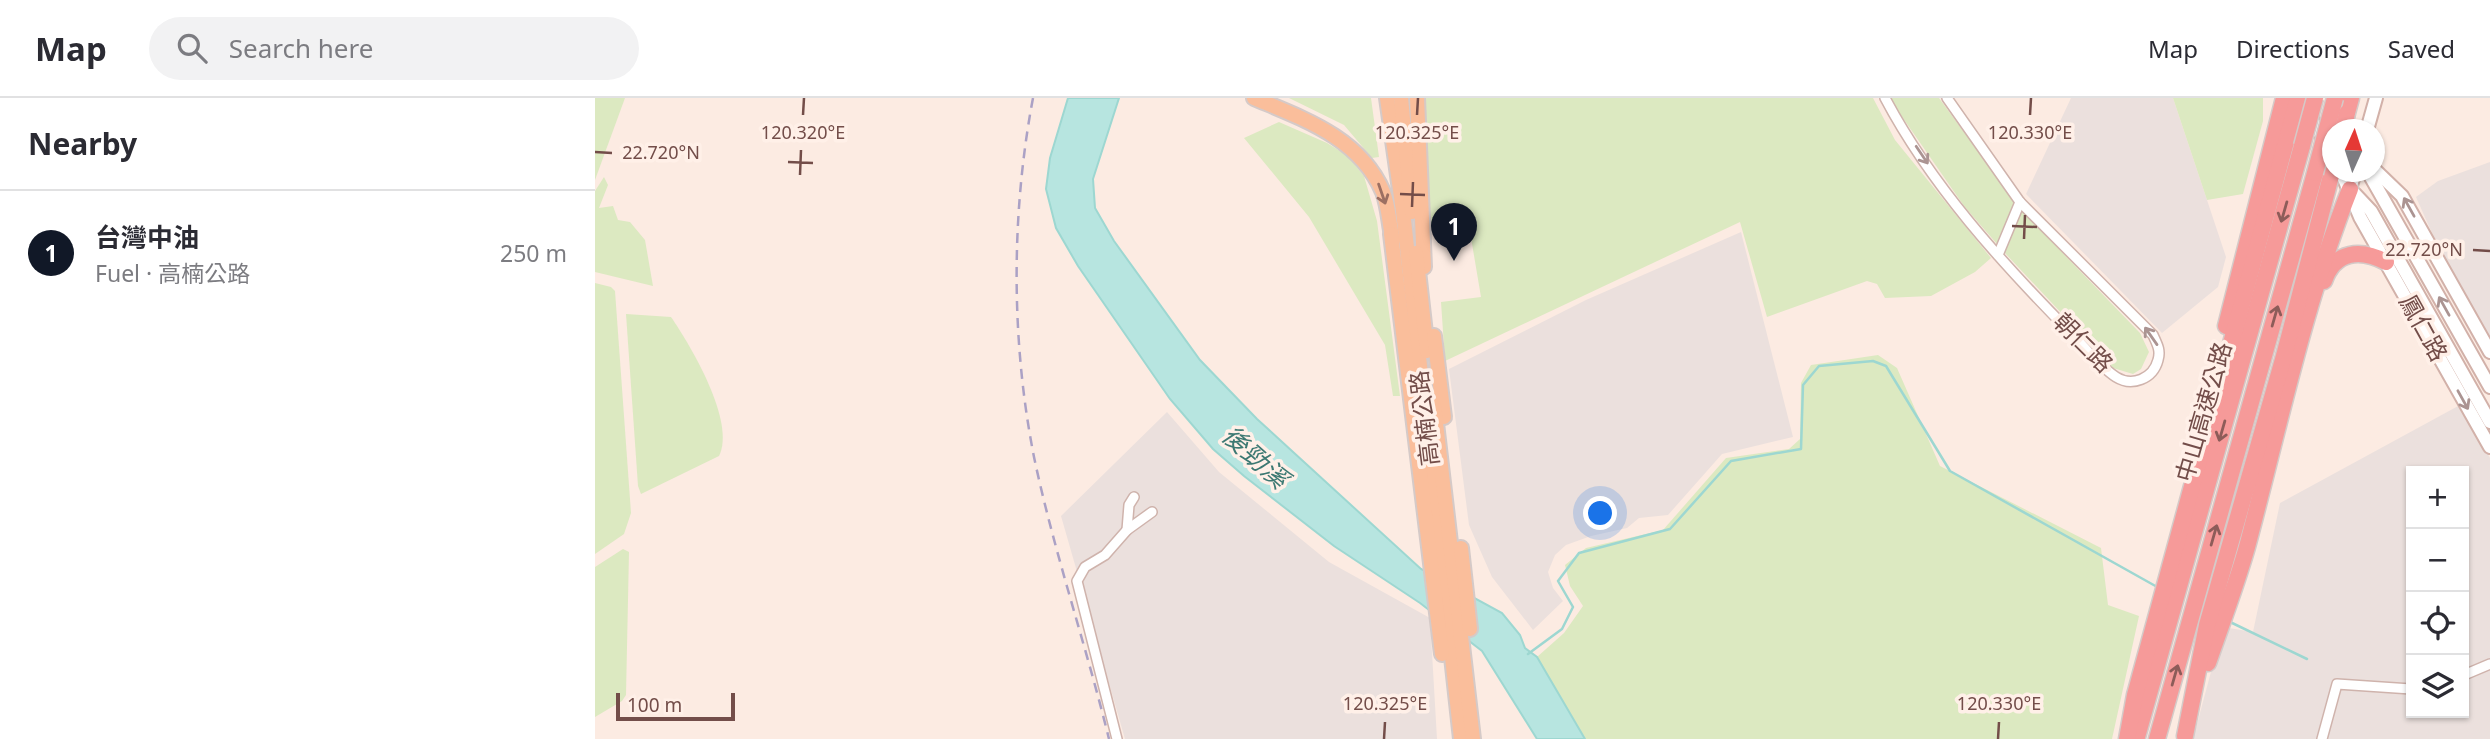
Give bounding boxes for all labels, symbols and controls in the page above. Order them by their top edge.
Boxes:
search box [149,17,639,80]
text: Map [35,26,107,71]
icon: search [173,29,211,67]
text: Search here [229,30,373,66]
text: Map [2148,32,2198,65]
text: Directions [2236,32,2350,65]
text: Saved [2388,32,2455,65]
north arrow [2322,119,2385,182]
text: 120.320°E [761,120,845,144]
text: 120.325°E [1375,120,1459,144]
text: 120.330°E [1988,120,2072,144]
text: Nearby [28,123,137,164]
text: 22.720°N [622,140,700,164]
one-way arrow [1915,145,1929,165]
one-way arrow [1377,183,1389,205]
one-way arrow [2402,197,2415,218]
one-way arrow [2277,200,2290,223]
pin: 1 [1431,203,1477,261]
text: 台灣中油 [95,219,199,255]
text: 1 [44,237,58,269]
text: 250 m [500,237,567,269]
text: 22.720°N [2385,237,2463,261]
text: Fuel · 高楠公路 [95,257,250,289]
street label: 鳳仁路 [2392,288,2456,367]
one-way arrow [2437,296,2450,317]
street label: 朝仁路 [2047,305,2121,379]
one-way arrow [2270,305,2283,327]
one-way arrow [2144,327,2159,346]
street label: 中山高速公路 [2167,338,2238,485]
street label: 高楠公路 [1401,369,1446,468]
one-way arrow [2456,389,2470,409]
water label: 後勁溪 [1215,417,1300,498]
one-way arrow [2215,420,2228,442]
map controls [2406,466,2469,718]
button: + [2406,466,2469,529]
your location [1583,496,1617,530]
one-way arrow [2209,524,2222,546]
button: − [2406,529,2469,592]
button: locate [2406,592,2469,655]
button: layers [2406,655,2469,718]
one-way arrow [2170,664,2183,686]
scale bar [616,690,735,722]
text: 120.325°E [1343,691,1427,715]
text: 120.330°E [1957,691,2041,715]
text: 100 m [627,692,682,718]

